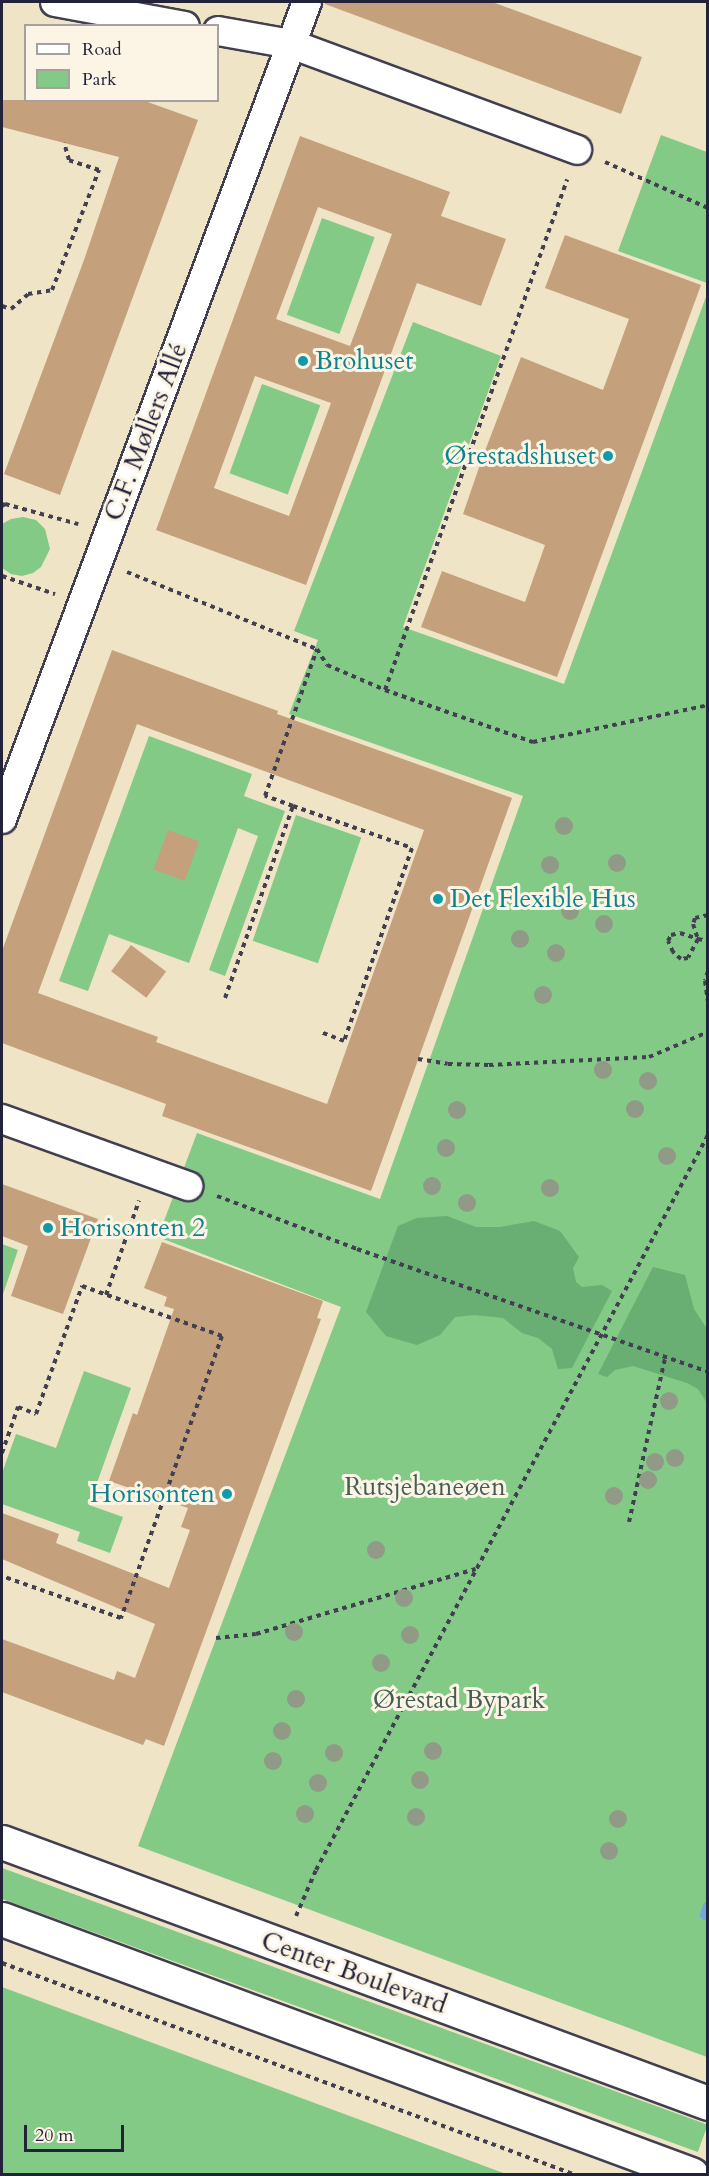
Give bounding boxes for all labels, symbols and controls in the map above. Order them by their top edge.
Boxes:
legend [24,24,219,102]
text: Road [82,37,122,62]
text: Park [82,67,117,92]
street label: C.F. Møllers Allé [98,339,194,525]
place label: Brohuset [315,345,413,377]
marker: Brohuset [296,354,310,368]
place label: Ørestadshuset [444,440,596,472]
marker: Ørestadshuset [601,449,615,463]
place label: Det Flexible Hus [450,883,636,915]
marker: Det Flexible Hus [431,892,445,906]
place label: Horisonten 2 [60,1212,205,1244]
marker: Horisonten 2 [41,1221,55,1235]
park label: Rutsjebaneøen [344,1471,506,1503]
place label: Horisonten [90,1478,215,1510]
marker: Horisonten [220,1487,234,1501]
park label: Ørestad Bypark [373,1684,545,1716]
street label: Center Boulevard [257,1925,451,2021]
scale bar [27,2113,128,2151]
text: 20 m [35,2123,74,2148]

